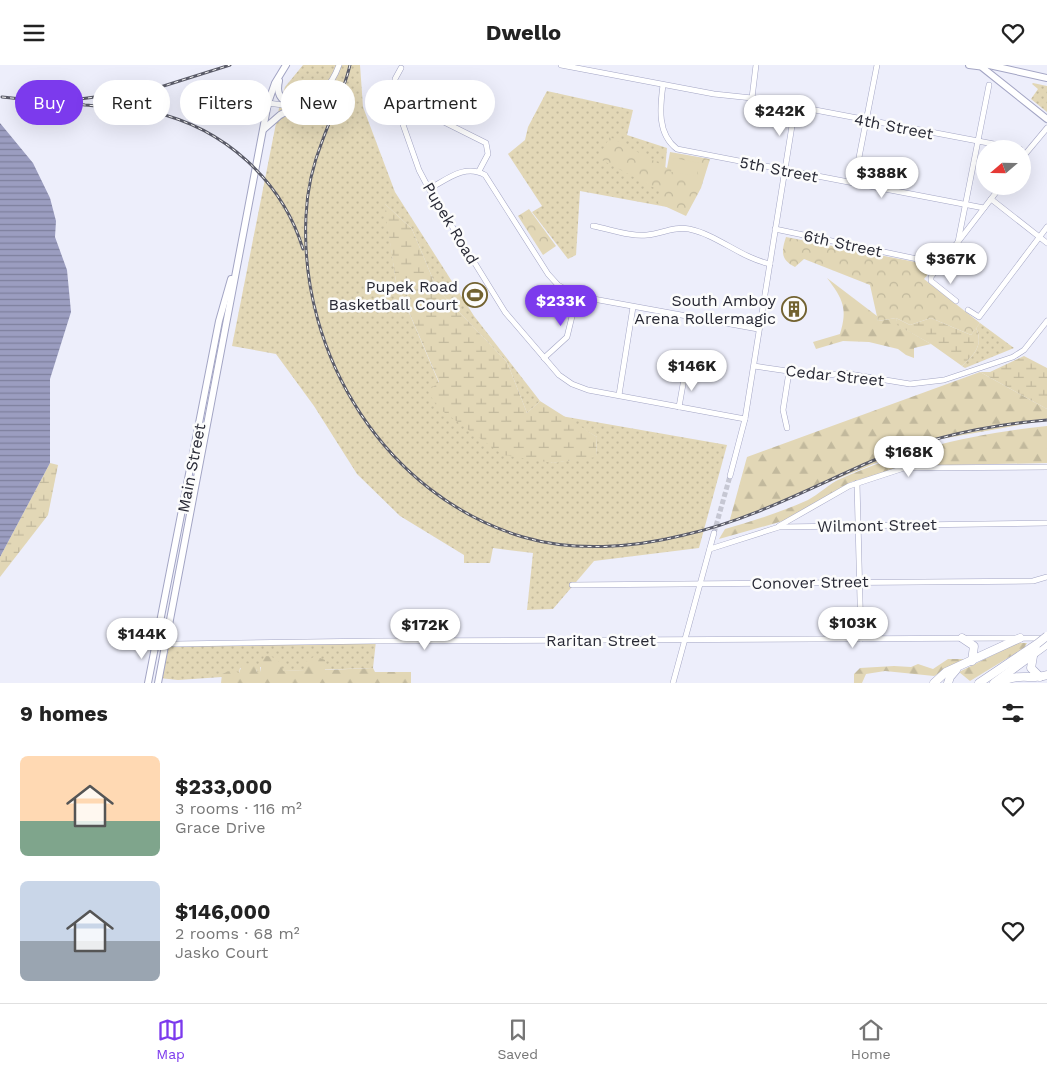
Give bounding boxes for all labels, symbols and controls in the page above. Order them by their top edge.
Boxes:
icon: menu [20,19,48,47]
icon: heart [999,19,1027,47]
text: Dwello [486,20,561,45]
chip: Buy [15,80,83,125]
chip: Rent [93,80,170,125]
chip: Filters [180,80,271,125]
chip: New [281,80,355,125]
chip: Apartment [365,80,495,125]
pin: $242K [745,95,815,137]
text: $242K [755,101,805,120]
street label: 4th Street [853,110,935,144]
north arrow [976,140,1031,195]
map controls [976,140,1031,195]
street label: 5th Street [738,153,820,186]
pin: $388K [847,157,917,199]
text: $388K [857,163,907,182]
street label: Pupek Road [419,179,482,268]
street label: 6th Street [802,226,884,261]
pin: $367K [916,243,986,285]
text: $367K [926,249,976,268]
place label: Pupek Road Basketball Court [329,277,458,314]
sports icon: Pupek Road Basketball Court [462,282,488,308]
pin: $233K [526,285,596,327]
text: $233K [536,291,586,310]
place label: South Amboy Arena Rollermagic [634,291,777,328]
building icon: South Amboy Arena Rollermagic [781,296,807,322]
pin: $146K [657,349,727,392]
text: $146K [668,356,716,375]
street label: Cedar Street [785,361,885,390]
street label: Main Street [174,422,209,514]
pin: $168K [874,435,944,478]
text: $168K [885,442,933,461]
street label: Wilmont Street [817,515,937,536]
street label: Conover Street [751,572,869,593]
pin: $103K [818,607,888,649]
pin: $172K [390,609,460,651]
text: $103K [829,613,877,632]
text: $172K [401,615,449,634]
pin: $144K [107,617,177,660]
text: $144K [118,624,166,643]
street label: Raritan Street [546,631,656,650]
icon: filters [999,699,1027,727]
text: 9 homes [20,701,108,726]
text: $233,000 [175,774,272,799]
icon: home [60,776,120,836]
icon: heart [999,792,1027,820]
text: 3 rooms · 116 m² [175,799,302,818]
text: Grace Drive [175,818,265,837]
text: $146,000 [175,899,270,924]
icon: home [60,901,120,961]
icon: heart [999,917,1027,945]
text: 2 rooms · 68 m² [175,924,300,943]
text: Jasko Court [175,943,268,962]
tab: Map [156,1016,185,1062]
tab: Saved [497,1016,538,1062]
tab: Home [851,1016,891,1062]

